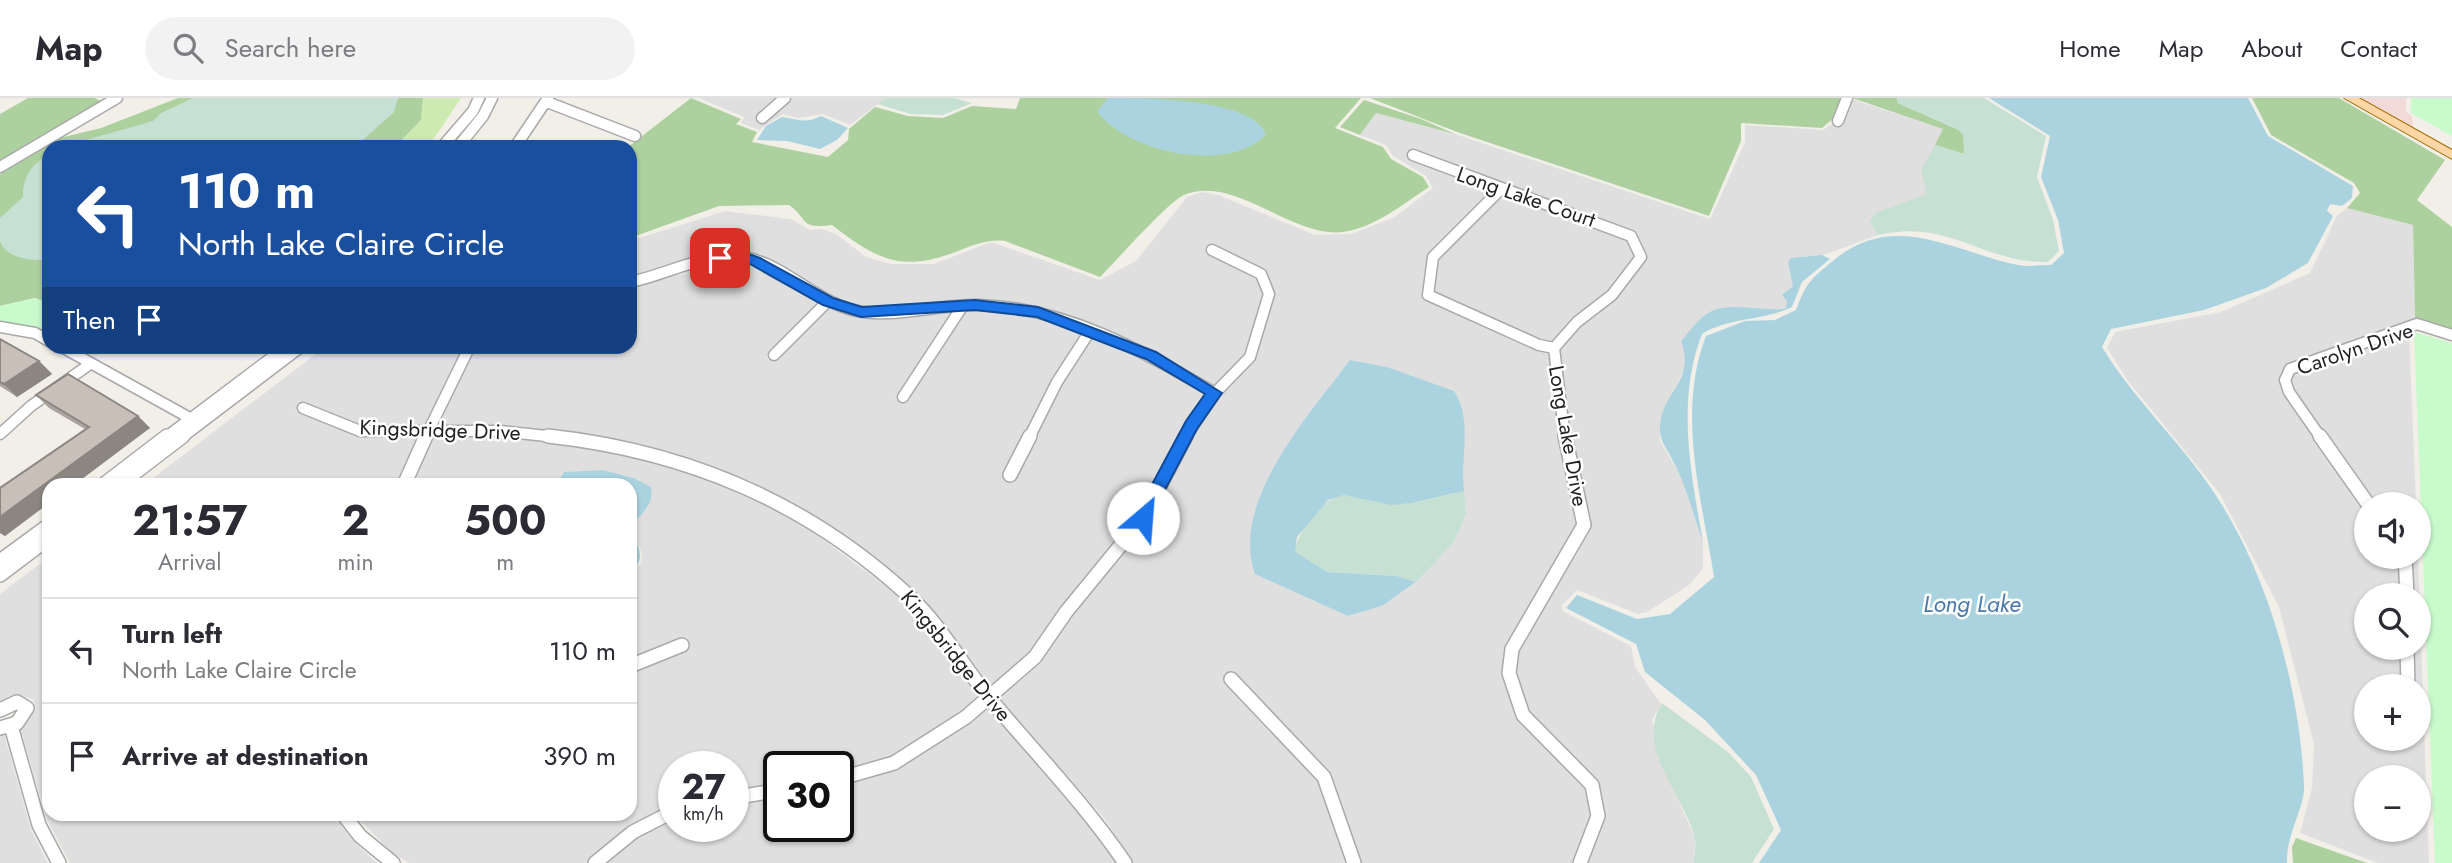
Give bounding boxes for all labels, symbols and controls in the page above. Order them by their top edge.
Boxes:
search box [145,17,635,80]
text: Map [35,25,103,72]
icon: search [169,29,207,67]
text: Search here [225,29,356,67]
text: Home [2059,31,2121,66]
text: Map [2159,31,2203,66]
text: About [2241,31,2302,66]
text: Contact [2340,31,2417,66]
text: 110 m [178,156,315,226]
street label: Long Lake Court [1453,159,1599,235]
icon: left [63,168,154,259]
text: North Lake Claire Circle [178,221,504,267]
pin [690,228,750,288]
icon: arrive [701,239,739,277]
text: Then [63,301,116,339]
icon: arrive [130,301,168,339]
street label: Carolyn Drive [2293,315,2417,383]
street label: Long Lake Drive [1541,363,1595,509]
street label: Kingsbridge Drive [359,412,521,448]
position arrow [1106,481,1180,555]
text: 21:57 [132,490,247,551]
text: 2 [342,490,369,551]
text: 500 [464,490,547,551]
map controls [2354,492,2431,842]
button: sound [2354,492,2431,569]
text: Arrival [158,545,221,579]
text: min [338,545,374,579]
text: m [496,545,514,579]
button: search [2354,583,2431,660]
street label: Kingsbridge Drive [894,584,1018,728]
water label: Long Lake [1923,587,2021,621]
text: Turn left [122,615,222,653]
icon: left [63,632,101,670]
text: 110 m [549,632,616,670]
text: North Lake Claire Circle [122,653,357,687]
button: + [2354,674,2431,751]
icon: arrive [63,737,101,775]
text: Arrive at destination [122,737,369,775]
text: 390 m [543,737,616,775]
speed limit sign: 30 [763,751,854,842]
text: 27 [681,762,726,812]
button: − [2354,765,2431,842]
text: km/h [683,801,724,827]

